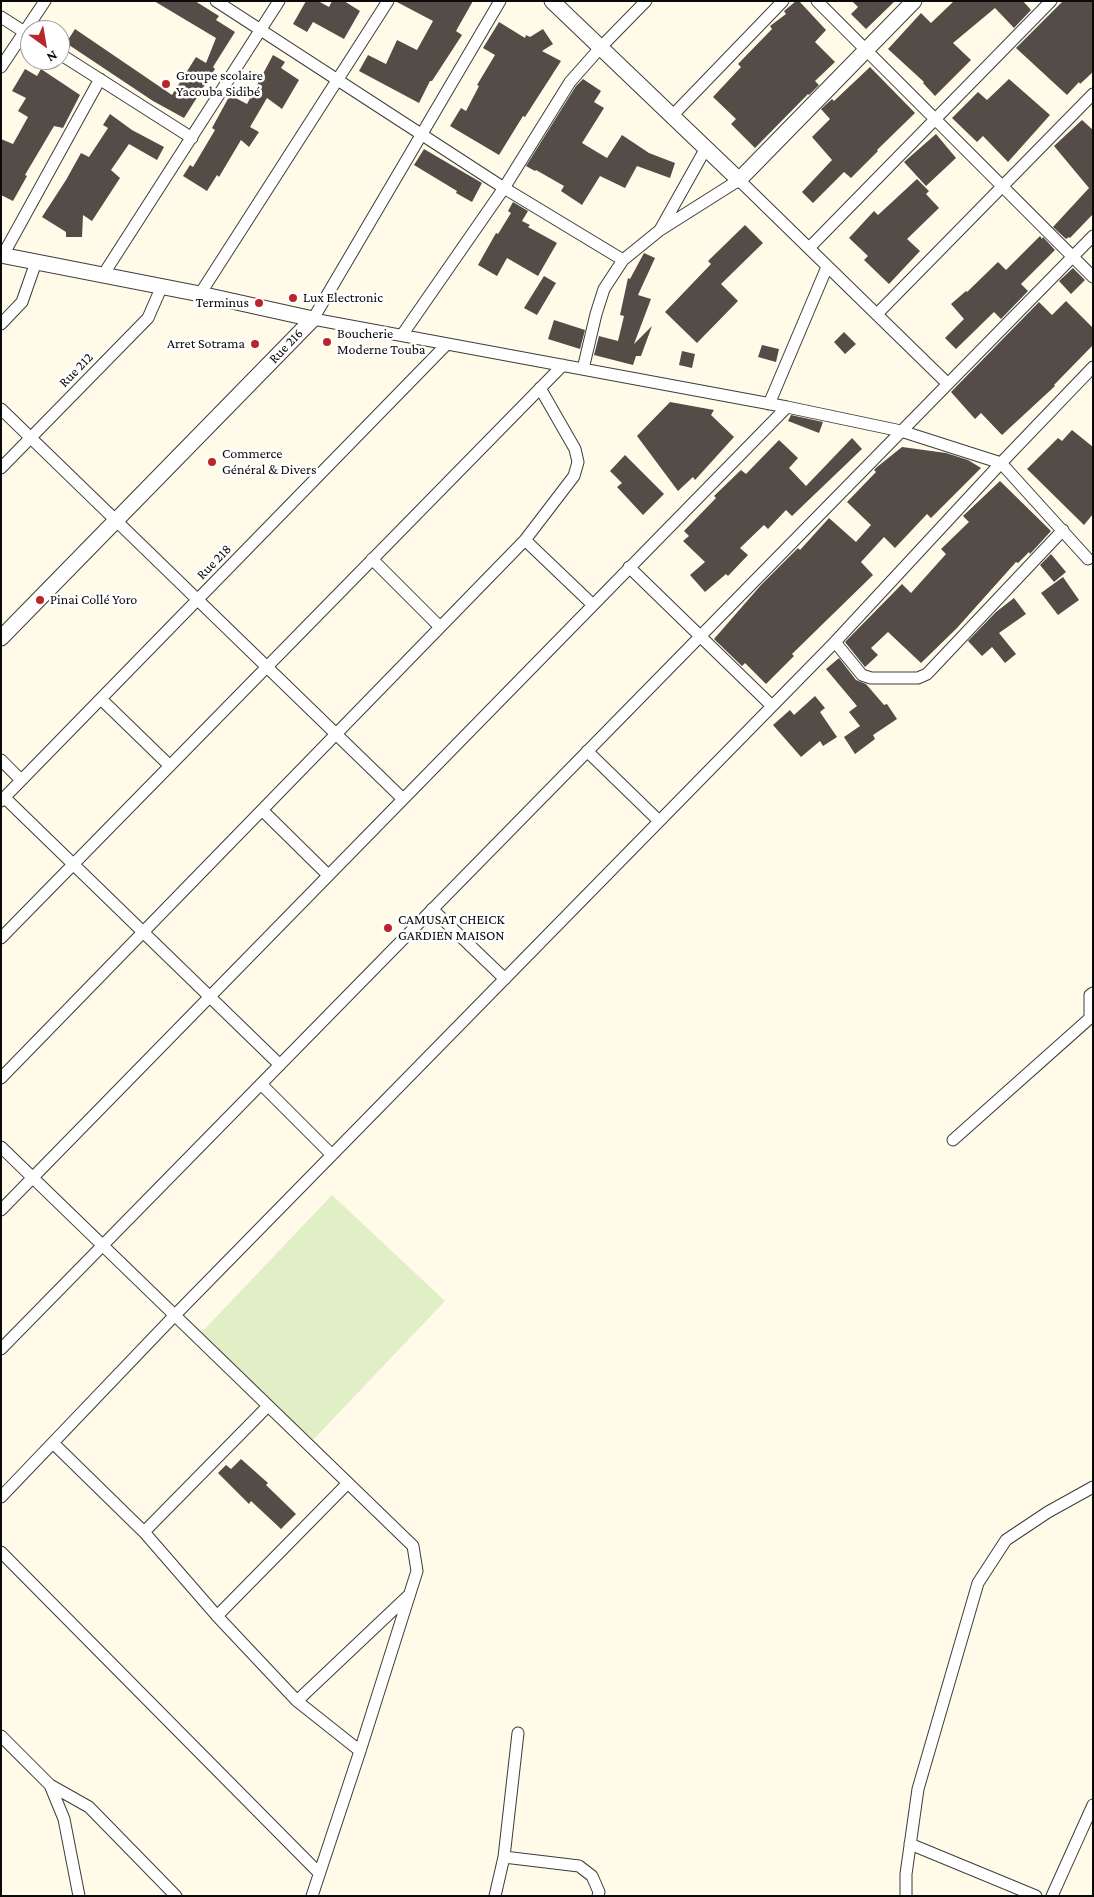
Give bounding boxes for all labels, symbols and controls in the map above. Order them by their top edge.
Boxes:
north arrow [20,20,70,70]
text: N [44,48,61,66]
place label: Groupe scolaire Yacouba Sidibé [176,68,263,100]
marker: Groupe scolaire Yacouba Sidibé [160,78,172,90]
place label: Lux Electronic [303,290,383,306]
marker: Lux Electronic [287,292,299,304]
place label: Terminus [195,295,249,311]
marker: Terminus [253,297,265,309]
street label: Rue 216 [265,325,307,367]
place label: Boucherie Moderne Touba [337,326,425,358]
place label: Arret Sotrama [167,336,245,352]
marker: Boucherie Moderne Touba [321,336,333,348]
marker: Arret Sotrama [249,338,261,350]
street label: Rue 212 [55,349,97,391]
place label: Commerce Général & Divers [222,446,316,478]
marker: Commerce Général & Divers [206,456,218,468]
street label: Rue 218 [193,541,235,583]
place label: Pinai Collé Yoro [50,592,137,608]
marker: Pinai Collé Yoro [34,594,46,606]
place label: CAMUSAT CHEICK GARDIEN MAISON [398,912,505,944]
marker: CAMUSAT CHEICK GARDIEN MAISON [382,922,394,934]

